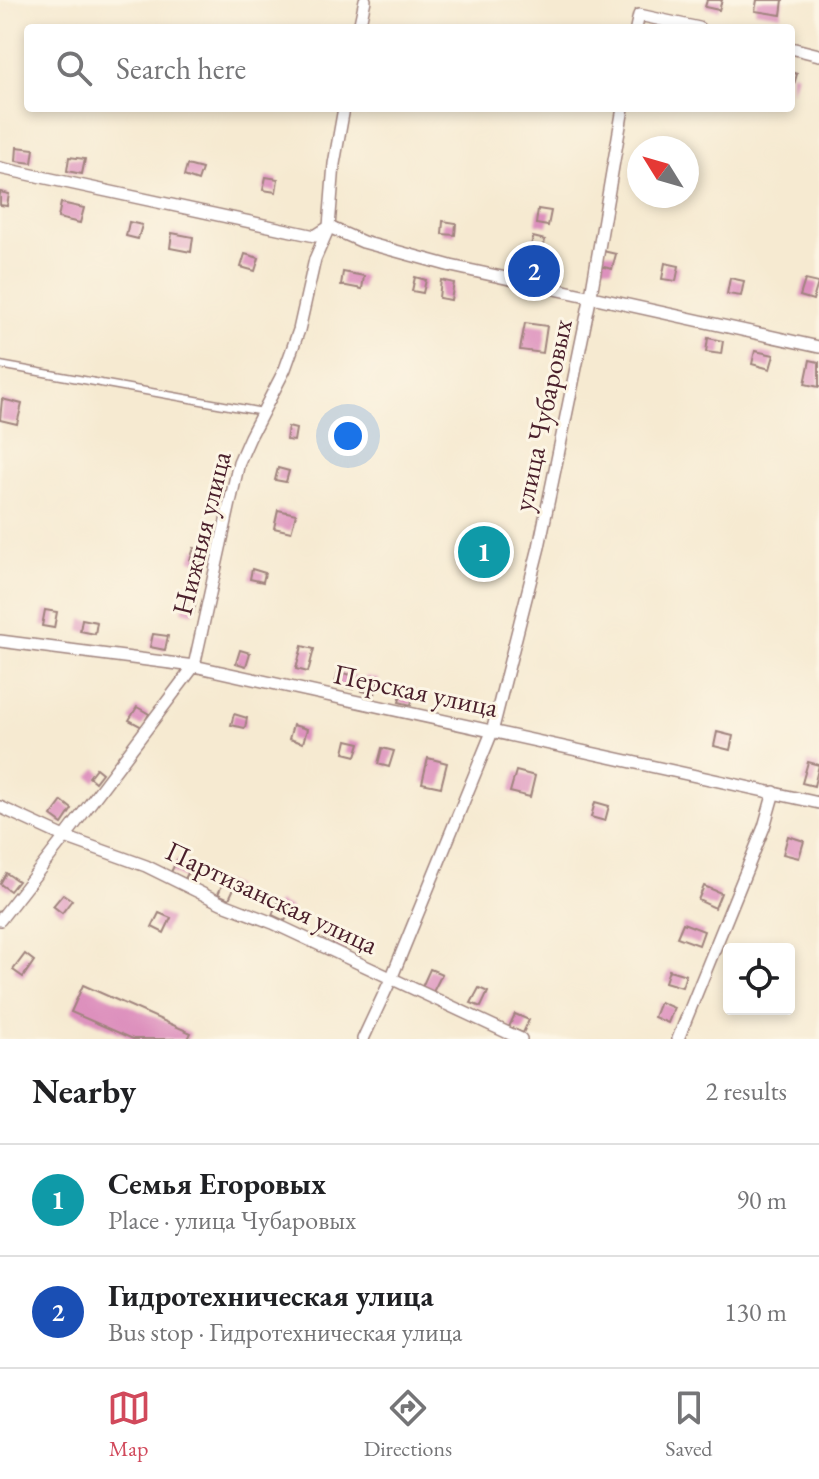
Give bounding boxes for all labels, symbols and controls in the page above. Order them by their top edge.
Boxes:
search box [24,24,795,112]
icon: search [52,46,96,90]
text: Search here [116,49,246,88]
north arrow [627,136,699,208]
pin: 2 [508,241,560,301]
street label: улица Чубаровых [504,316,580,514]
your location [328,416,368,456]
street label: Нижняя улица [163,446,239,619]
pin: 1 [458,522,510,582]
street label: Перская улица [330,655,502,725]
street label: Партизанская улица [160,832,385,962]
map controls [723,943,795,1015]
button: locate [723,943,795,1015]
text: Nearby [32,1069,136,1113]
text: 2 results [706,1074,787,1108]
text: Семья Егоровых [108,1164,326,1203]
text: 1 [51,1183,65,1217]
text: 90 m [737,1183,787,1217]
text: Place · улица Чубаровых [108,1203,356,1237]
text: Гидротехническая улица [108,1276,434,1315]
text: 2 [51,1295,65,1329]
text: 130 m [724,1295,787,1329]
text: Bus stop · Гидротехническая улица [108,1315,462,1349]
tab: Map [107,1386,151,1463]
tab: Directions [364,1386,452,1463]
tab: Saved [665,1386,712,1463]

